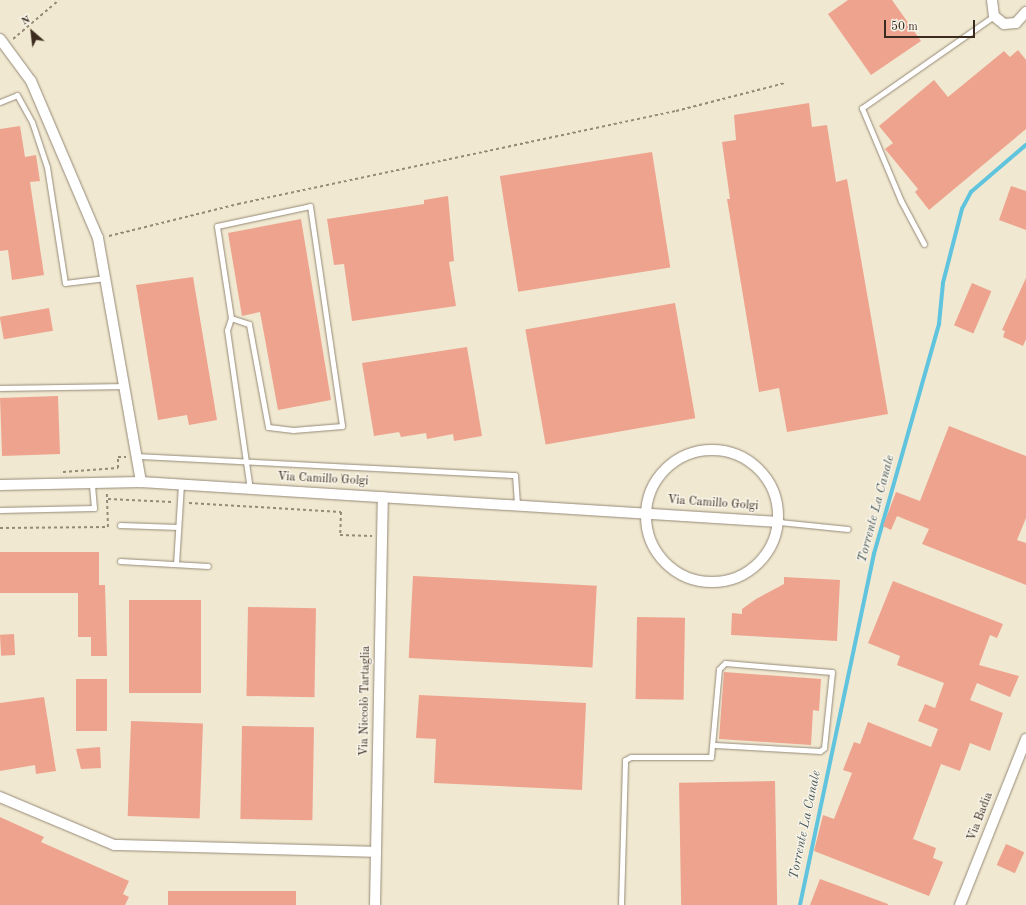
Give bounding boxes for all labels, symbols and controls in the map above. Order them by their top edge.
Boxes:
north arrow [12,12,52,52]
scale bar [886,12,977,38]
text: N [20,14,32,28]
text: 50 m [891,21,918,33]
water label: Torrente La Canale [855,454,899,564]
street label: Via Camillo Golgi [277,470,369,490]
street label: Via Camillo Golgi [667,494,759,514]
street label: Via Niccolò Tartaglia [358,646,374,756]
water label: Torrente La Canale [787,769,825,881]
street label: Via Badia [965,791,997,843]

